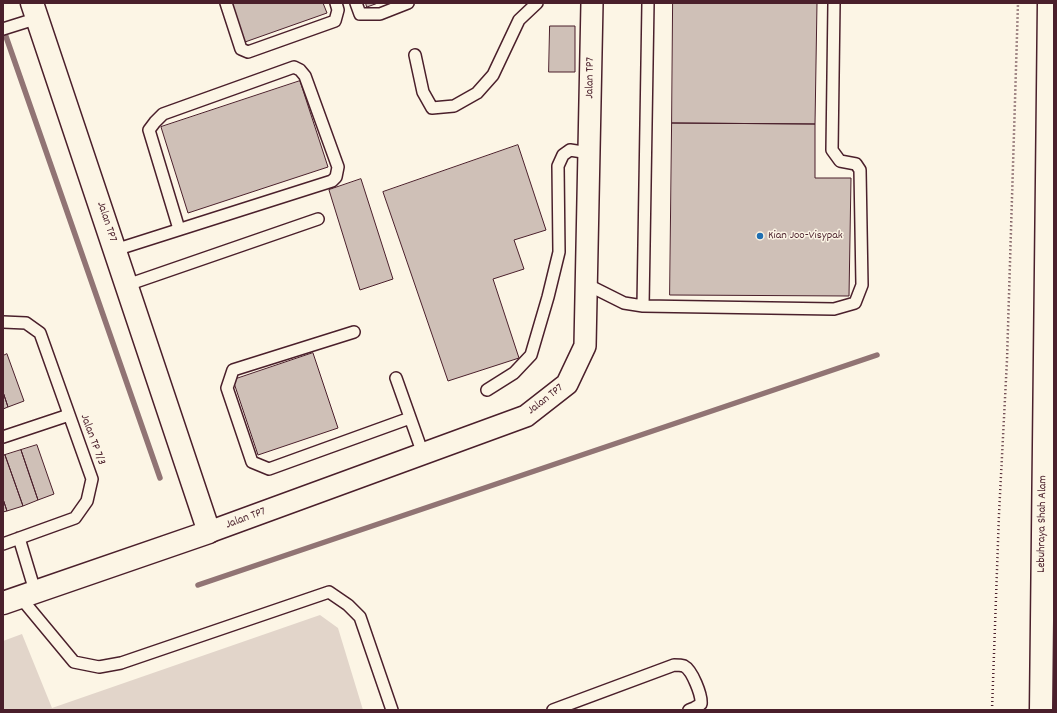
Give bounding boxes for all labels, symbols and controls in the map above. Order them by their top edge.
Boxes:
street label: Jalan TP7 [583,57,599,99]
street label: Jalan TP7 [93,200,119,244]
place label: Kian Joo-Visypak [768,229,843,243]
marker: Kian Joo-Visypak [755,231,765,241]
street label: Jalan TP7 [525,382,567,418]
street label: Jalan TP 7/3 [76,413,108,467]
street label: Lebuhraya Shah Alam [1035,475,1051,573]
street label: Jalan TP7 [224,505,268,533]

